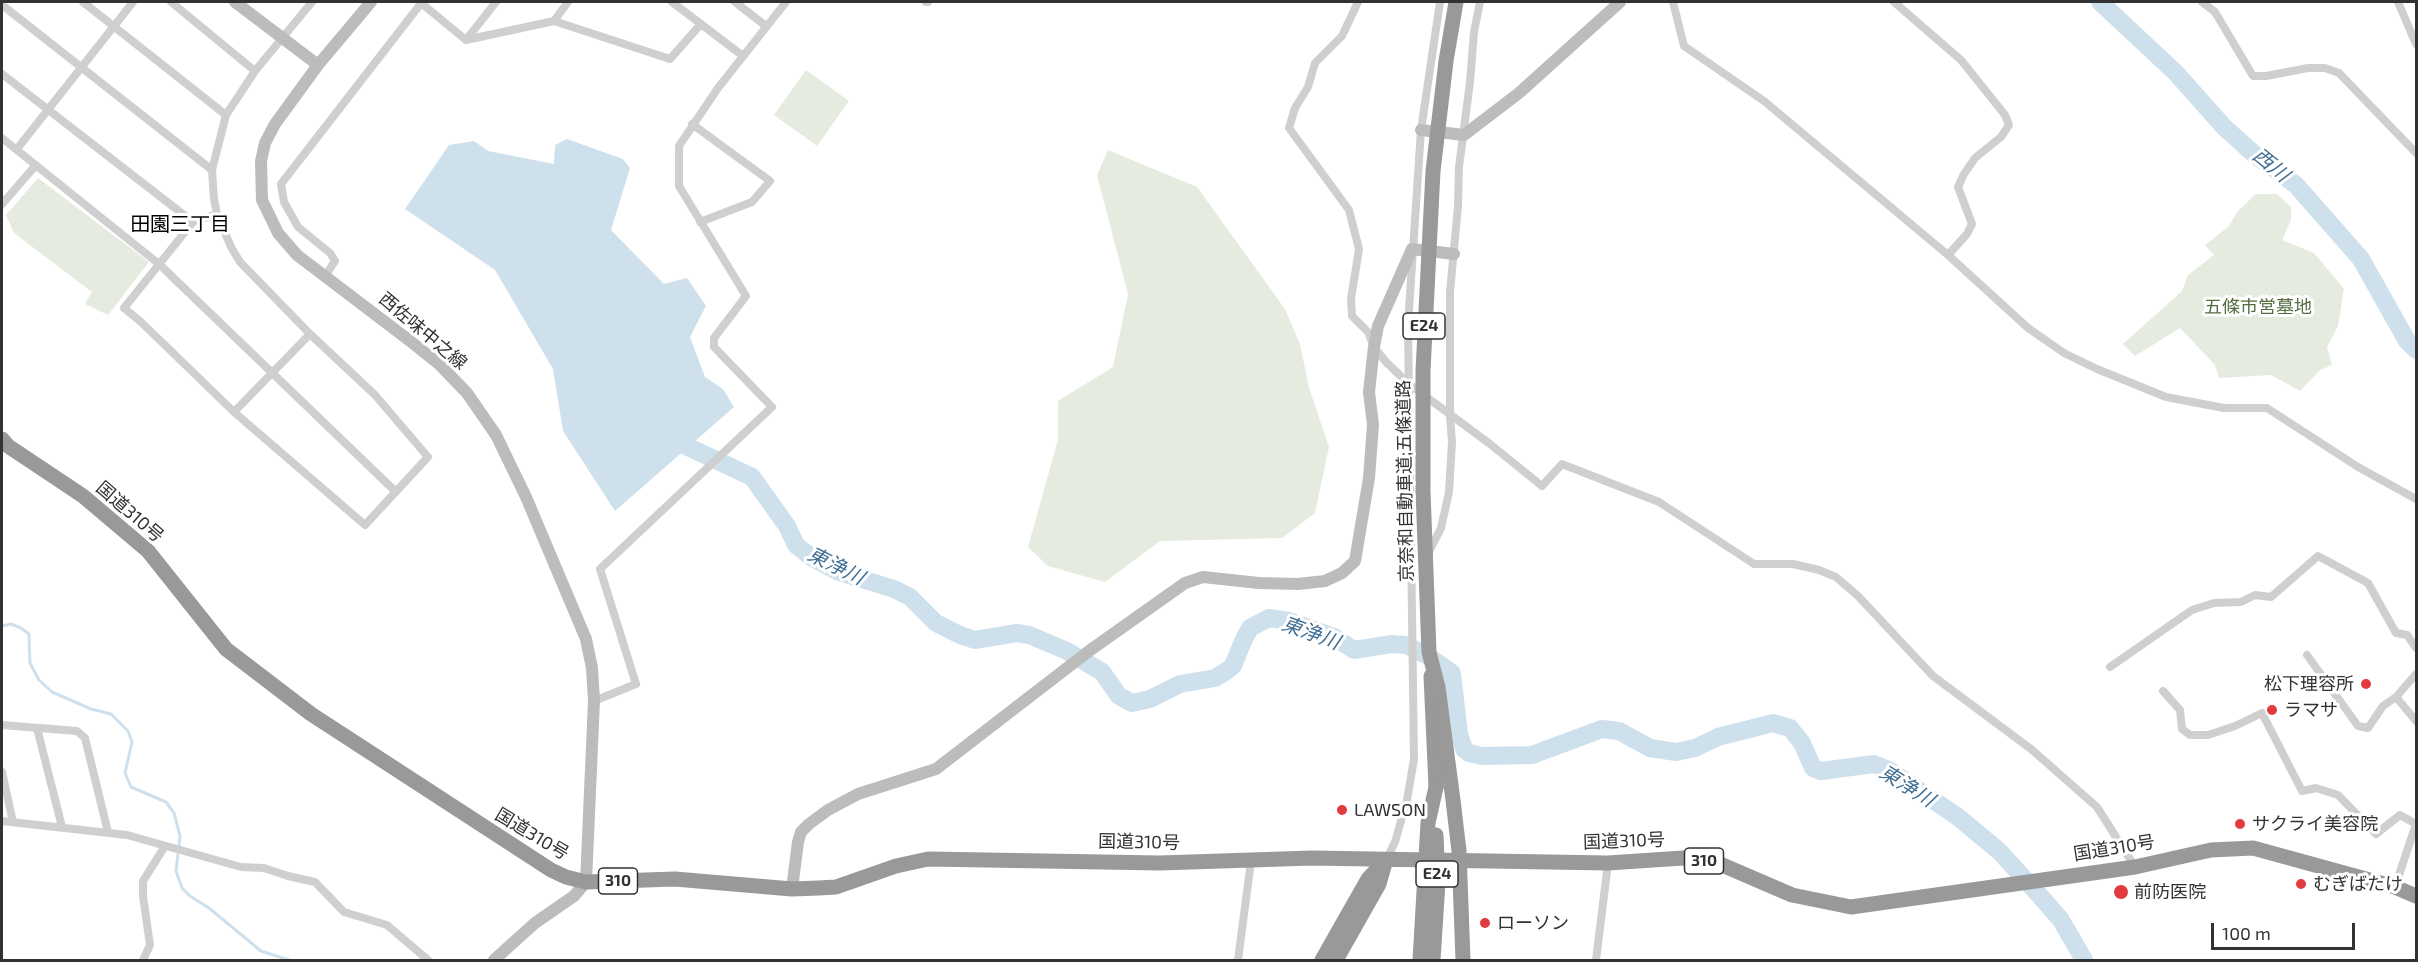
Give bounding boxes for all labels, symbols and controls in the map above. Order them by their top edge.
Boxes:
water label: 西川 [2248,143,2294,187]
district label: 田園三丁目 [130,212,230,236]
street label: 西佐味中之線 [375,288,471,374]
park label: 五條市営墓地 [2204,296,2312,318]
road number: E24 [1403,313,1445,339]
street label: 京奈和自動車道;五條道路 [1392,380,1418,582]
street label: 国道310号 [92,477,168,547]
water label: 東浄川 [804,542,868,590]
water label: 東浄川 [1279,611,1343,655]
place label: 松下理容所 [2264,673,2354,695]
marker: 松下理容所 [2359,677,2373,691]
place label: ラマサ [2284,699,2338,721]
marker: ラマサ [2265,703,2279,717]
water label: 東浄川 [1875,760,1939,812]
place label: LAWSON [1354,799,1426,821]
marker: LAWSON [1335,803,1349,817]
street label: 国道310号 [491,804,573,864]
place label: サクライ美容院 [2252,813,2378,835]
marker: サクライ美容院 [2233,817,2247,831]
street label: 国道310号 [1583,829,1665,853]
street label: 国道310号 [1098,830,1180,854]
street label: 国道310号 [2072,831,2156,865]
road number: 310 [1684,848,1724,874]
road number: E24 [1416,861,1458,887]
road number: 310 [598,868,638,894]
place label: むぎばたけ [2313,873,2403,895]
marker: むぎばたけ [2294,877,2308,891]
place label: 前防医院 [2134,881,2206,903]
marker: 前防医院 [2112,883,2130,901]
scale bar [2214,911,2358,949]
place label: ローソン [1497,912,1569,934]
marker: ローソン [1478,916,1492,930]
text: 100 m [2222,922,2271,944]

